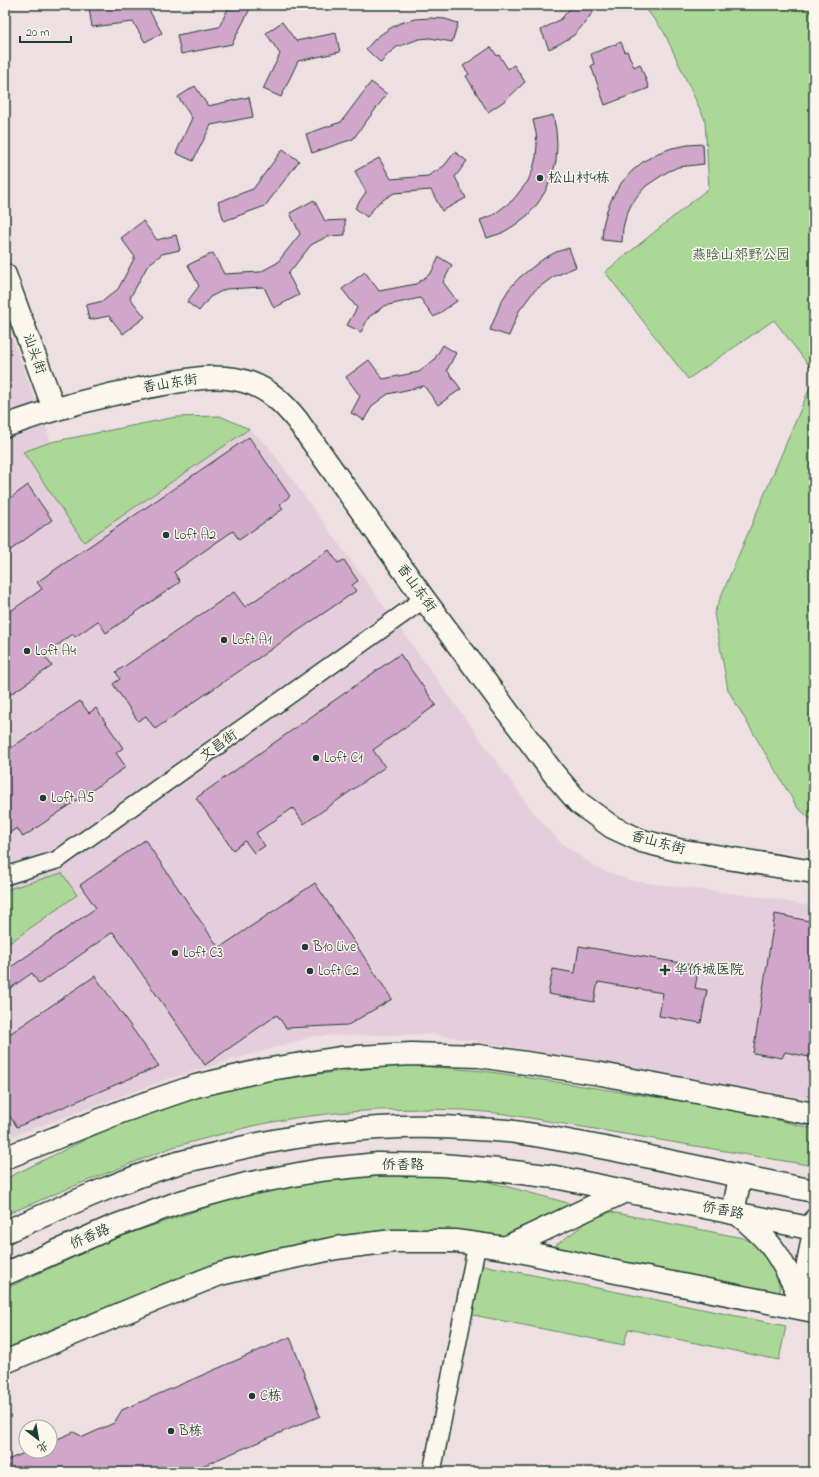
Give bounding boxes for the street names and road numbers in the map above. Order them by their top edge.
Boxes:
street label: 汕头街 [17,331,51,377]
street label: 香山东街 [141,369,199,399]
street label: 香山东街 [391,559,441,617]
street label: 文昌街 [196,725,242,767]
street label: 香山东街 [628,826,688,860]
street label: 侨香路 [382,1155,424,1176]
street label: 侨香路 [700,1197,746,1225]
street label: 侨香路 [67,1219,113,1255]

